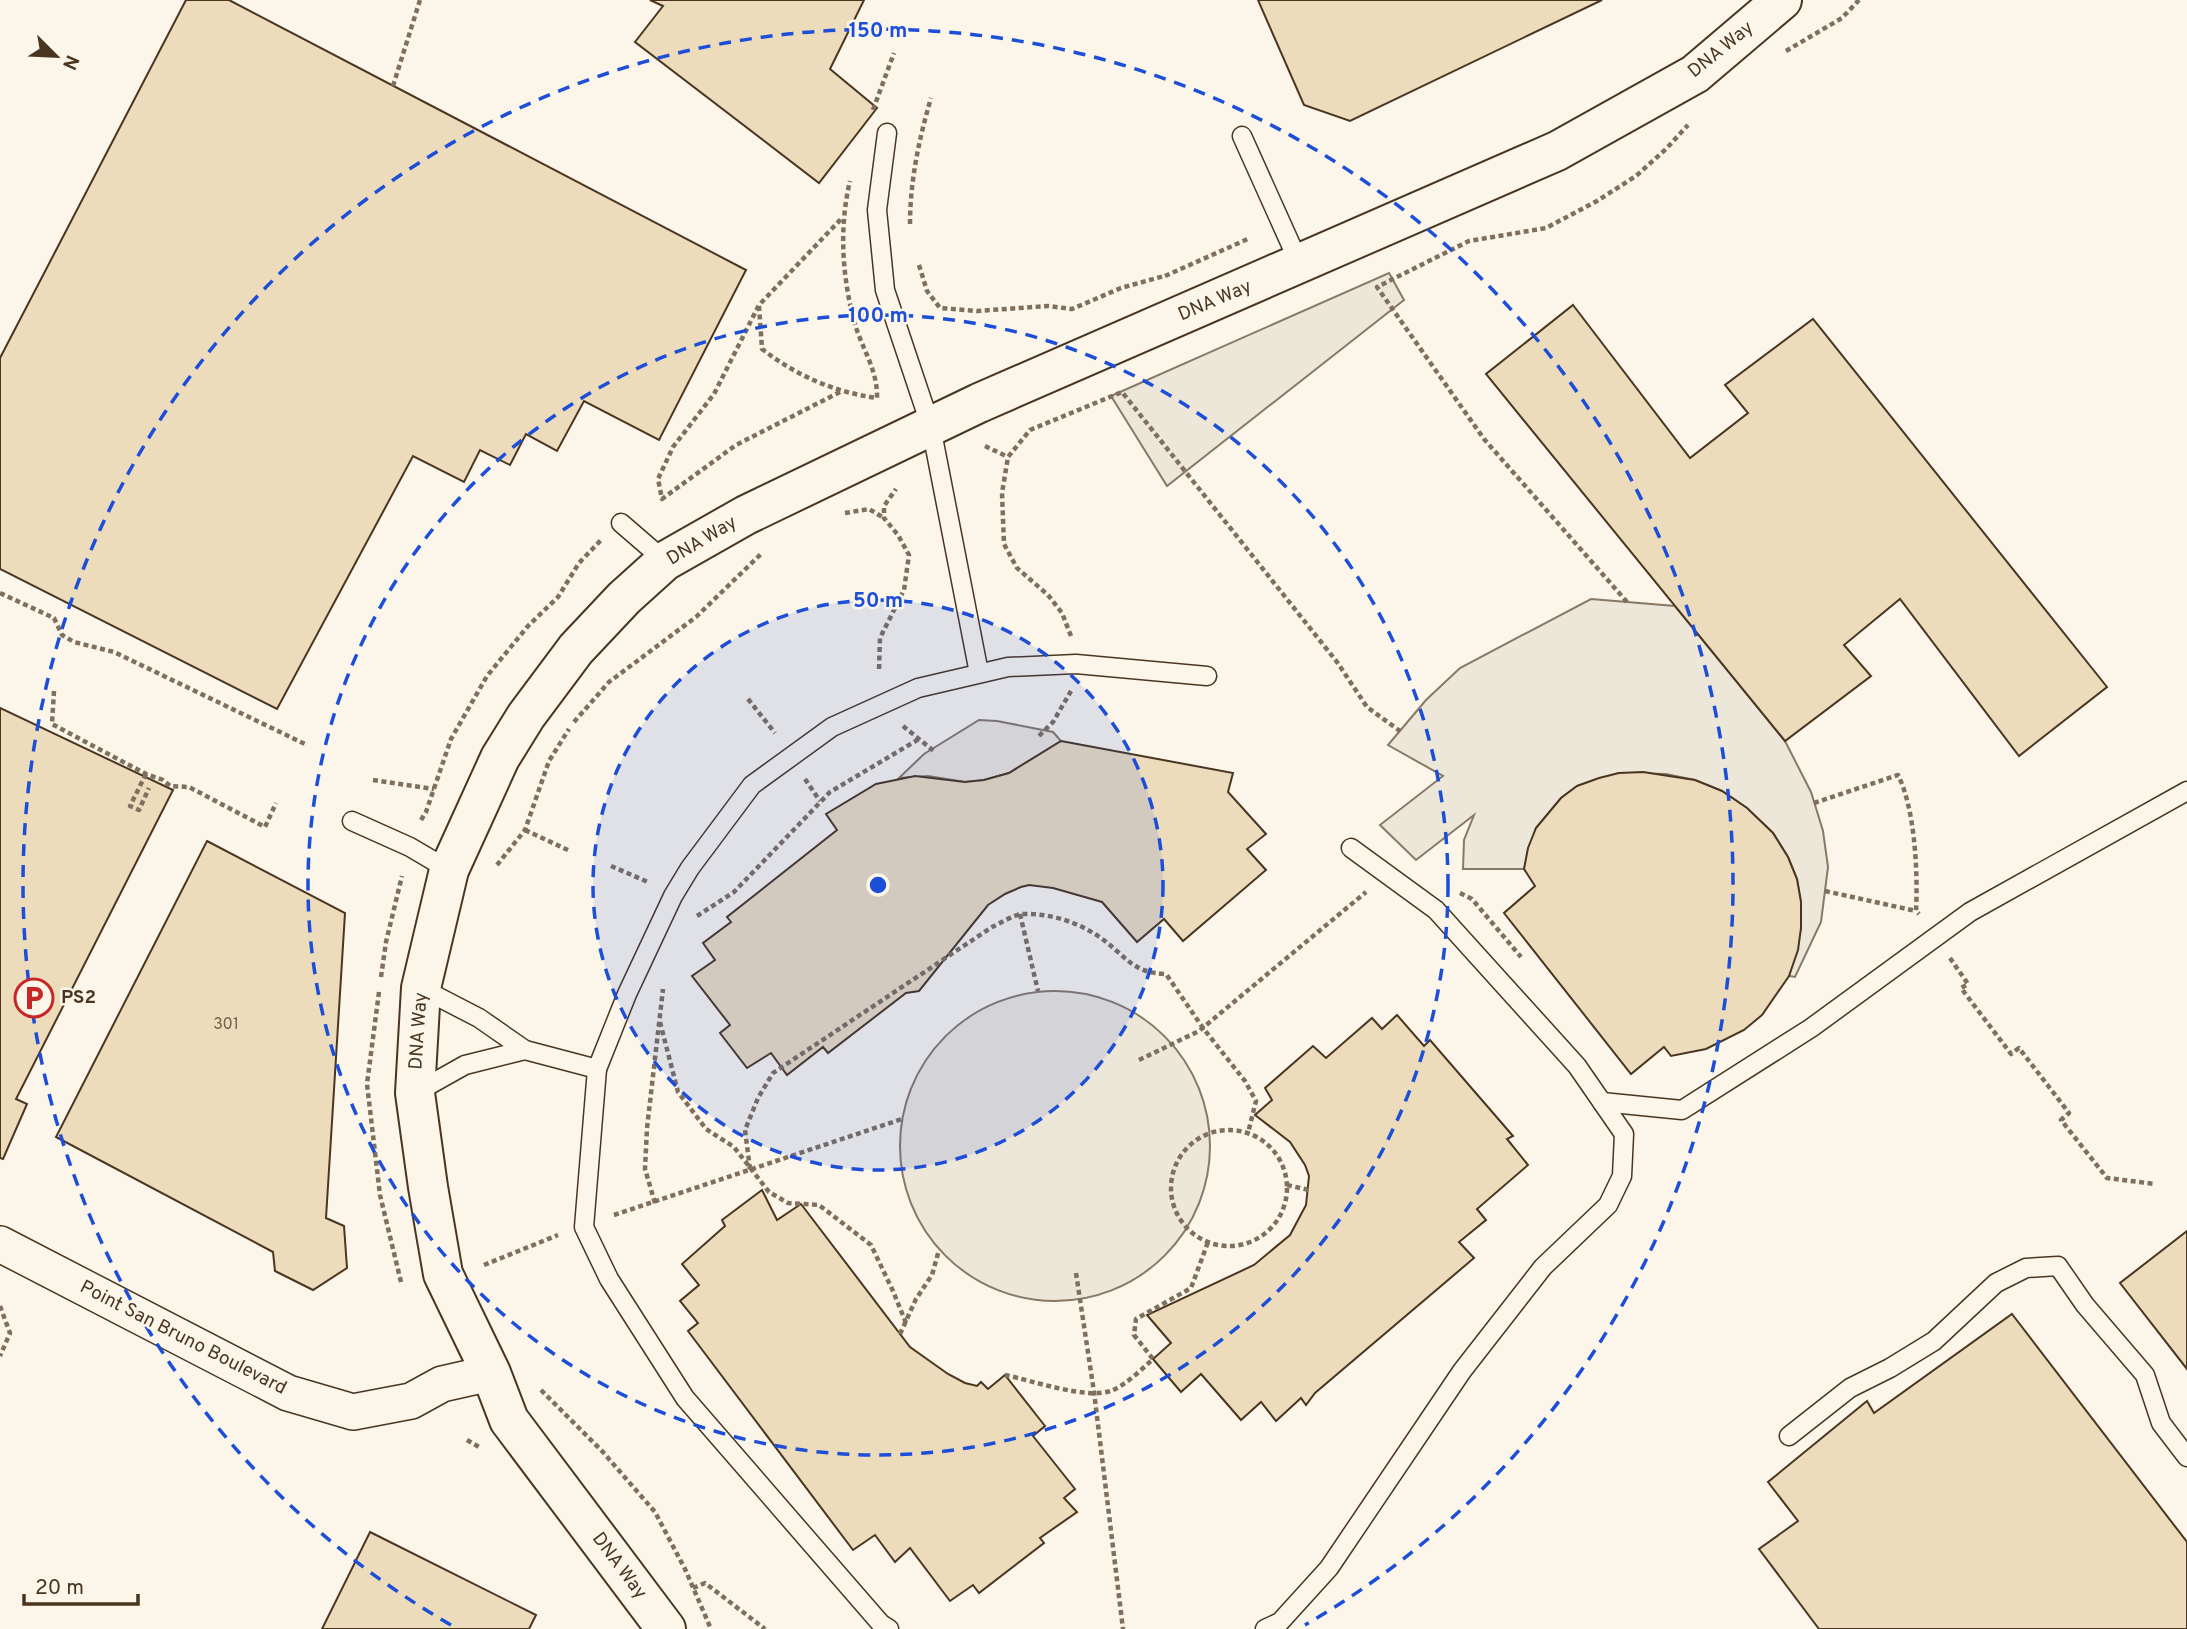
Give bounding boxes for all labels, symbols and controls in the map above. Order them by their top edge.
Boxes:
street label: DNA Way [1683,16,1759,84]
text: 150 m [849,18,907,45]
north arrow [21,21,91,91]
text: N [56,51,83,73]
street label: DNA Way [1175,275,1255,327]
text: 100 m [848,303,908,330]
street label: DNA Way [663,511,741,571]
text: 50 m [853,588,903,615]
centre of rings [866,873,890,897]
parking icon: PS2 [13,977,55,1019]
place label: PS2 [61,986,96,1010]
street label: DNA Way [404,991,434,1071]
house number: 301 [213,1015,239,1035]
street label: Point San Bruno Boulevard [76,1275,290,1401]
street label: DNA Way [586,1528,652,1604]
scale bar [24,1562,138,1606]
text: 20 m [35,1575,84,1602]

